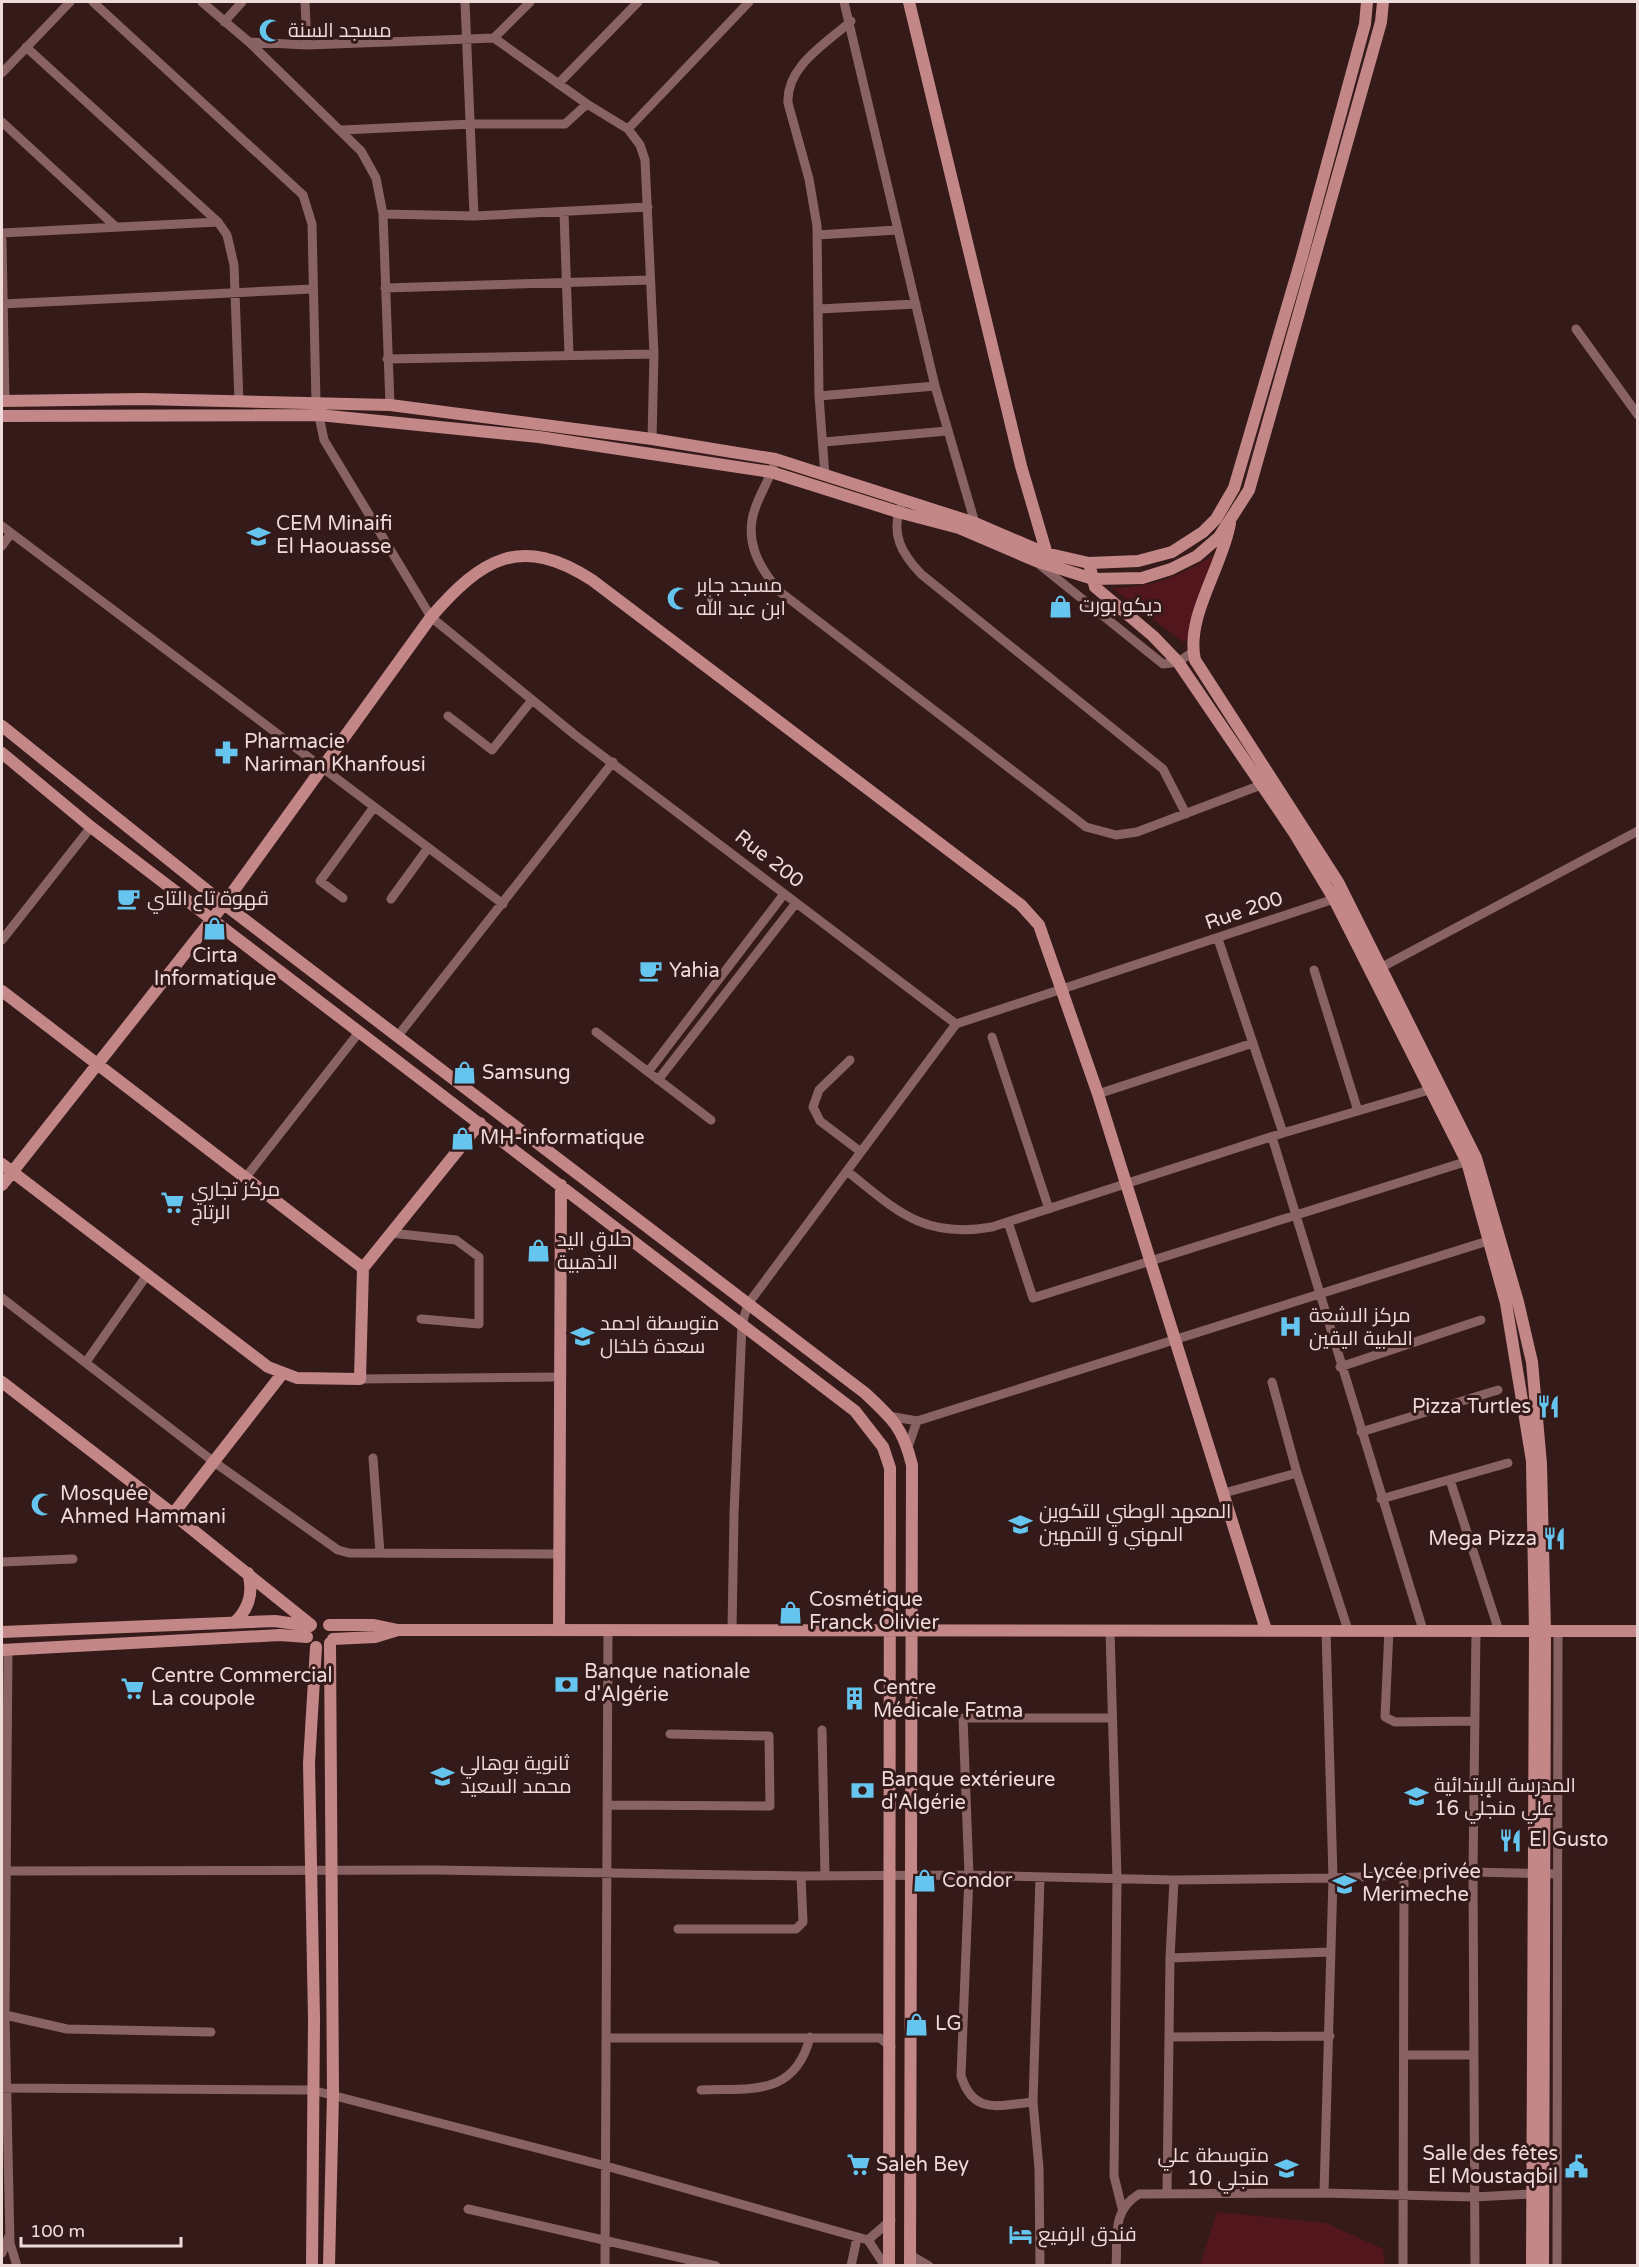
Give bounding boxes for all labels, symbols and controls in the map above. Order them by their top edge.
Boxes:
mosque icon: مسجد السنة [257,18,283,44]
place label: مسجد السنة [288,19,392,43]
place label: CEM Minaifi El Haouasse [276,512,392,559]
school or university icon: CEM Minaifi El Haouasse [245,523,271,549]
place label: مسجد جابر ابن عبد الله [695,574,786,621]
mosque icon: مسجد جابر ابن عبد الله [665,585,691,611]
shop icon: ديكو بورت [1048,593,1074,619]
place label: ديكو بورت [1079,594,1162,618]
place label: Pharmacie Nariman Khanfousi [244,730,426,777]
pharmacy icon: Pharmacie Nariman Khanfousi [213,740,239,766]
street label: Rue 200 [730,825,808,893]
cafe icon: قهوة تاع التاي [116,886,142,912]
place label: قهوة تاع التاي [147,887,269,914]
street label: Rue 200 [1202,887,1286,935]
shop icon: Cirta Informatique [202,915,228,941]
place label: Cirta Informatique [154,944,276,991]
cafe icon: Yahia [638,958,664,984]
place label: Yahia [669,959,720,983]
shop icon: Samsung [451,1060,477,1086]
place label: Samsung [482,1061,571,1085]
shop icon: MH-informatique [449,1125,475,1151]
place label: MH-informatique [480,1126,644,1150]
place label: مركز تجاري الرتاج [191,1178,280,1226]
supermarket icon: مركز تجاري الرتاج [160,1189,186,1215]
place label: حلاق اليد الذهبية [557,1228,631,1275]
shop icon: حلاق اليد الذهبية [526,1238,552,1264]
place label: مركز الاشعة الطبية اليقين [1309,1304,1413,1351]
place label: متوسطة احمد سعدة خلخال [600,1312,719,1359]
hospital icon: مركز الاشعة الطبية اليقين [1278,1314,1304,1340]
school or university icon: متوسطة احمد سعدة خلخال [569,1323,595,1349]
restaurant icon: Pizza Turtles [1536,1394,1562,1420]
place label: Pizza Turtles [1412,1395,1531,1419]
place label: Mosquée Ahmed Hammani [60,1482,226,1529]
mosque icon: Mosquée Ahmed Hammani [29,1492,55,1518]
place label: المعهد الوطني للتكوين المهني و التمهين [1039,1500,1231,1550]
school or university icon: المعهد الوطني للتكوين المهني و التمهين [1008,1511,1034,1537]
restaurant icon: Mega Pizza [1542,1526,1568,1552]
place label: Mega Pizza [1428,1527,1537,1551]
place label: Cosmétique Franck Olivier [809,1588,939,1635]
shop icon: Cosmétique Franck Olivier [778,1599,804,1625]
place label: Banque nationale d'Algérie [584,1660,750,1707]
place label: Centre Commercial La coupole [151,1664,332,1711]
bank icon: Banque nationale d'Algérie [553,1671,579,1697]
supermarket icon: Centre Commercial La coupole [120,1675,146,1701]
place label: Centre Médicale Fatma [873,1676,1023,1723]
building icon: Centre Médicale Fatma [842,1686,868,1712]
place label: ثانوية بوهالي محمد السعيد [460,1752,572,1799]
school or university icon: ثانوية بوهالي محمد السعيد [429,1763,455,1789]
place label: Banque extérieure d'Algérie [881,1768,1055,1815]
place label: المدرسة الإبتدائية علي منجلي 16 [1434,1774,1576,1824]
bank icon: Banque extérieure d'Algérie [850,1778,876,1804]
school or university icon: المدرسة الإبتدائية علي منجلي 16 [1403,1784,1429,1810]
restaurant icon: El Gusto [1498,1827,1524,1853]
place label: El Gusto [1529,1828,1608,1852]
place label: Lycée privée Merimeche [1362,1860,1481,1907]
shop icon: Condor [911,1868,937,1894]
place label: Condor [942,1869,1013,1893]
school or university icon: Lycée privée Merimeche [1331,1871,1357,1897]
shop icon: LG [904,2011,930,2037]
place label: LG [935,2012,962,2036]
place label: Salle des fêtes El Moustaqbil [1422,2142,1558,2189]
place label: متوسطة علي منجلي 10 [1158,2144,1269,2194]
supermarket icon: Saleh Bey [845,2152,871,2178]
place label: Saleh Bey [876,2153,969,2177]
public building icon: Salle des fêtes El Moustaqbil [1563,2153,1589,2179]
school or university icon: متوسطة علي منجلي 10 [1274,2155,1300,2181]
scale bar [21,2210,182,2248]
text: 100 m [30,2220,85,2242]
hotel icon: فندق الرفيع [1007,2222,1033,2248]
place label: فندق الرفيع [1038,2223,1137,2248]

